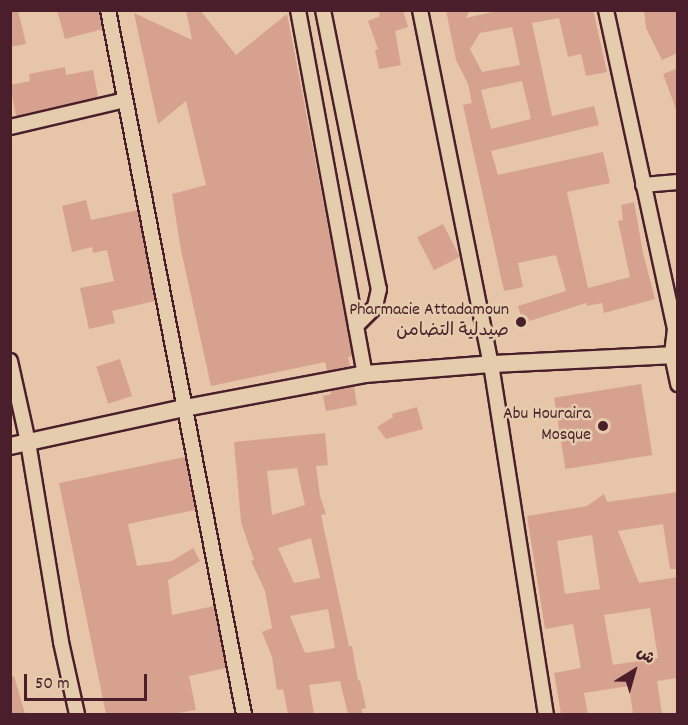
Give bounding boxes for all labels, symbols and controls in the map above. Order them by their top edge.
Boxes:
place label: Pharmacie Attadamoun صيدلية التضامن [349,301,509,344]
marker: Pharmacie Attadamoun صيدلية التضامن [514,315,528,329]
place label: Abu Houraira Mosque [503,405,591,448]
marker: Abu Houraira Mosque [596,419,610,433]
north arrow [604,641,664,701]
text: ش [631,642,659,671]
scale bar [27,662,150,700]
text: 50 m [35,672,70,697]

